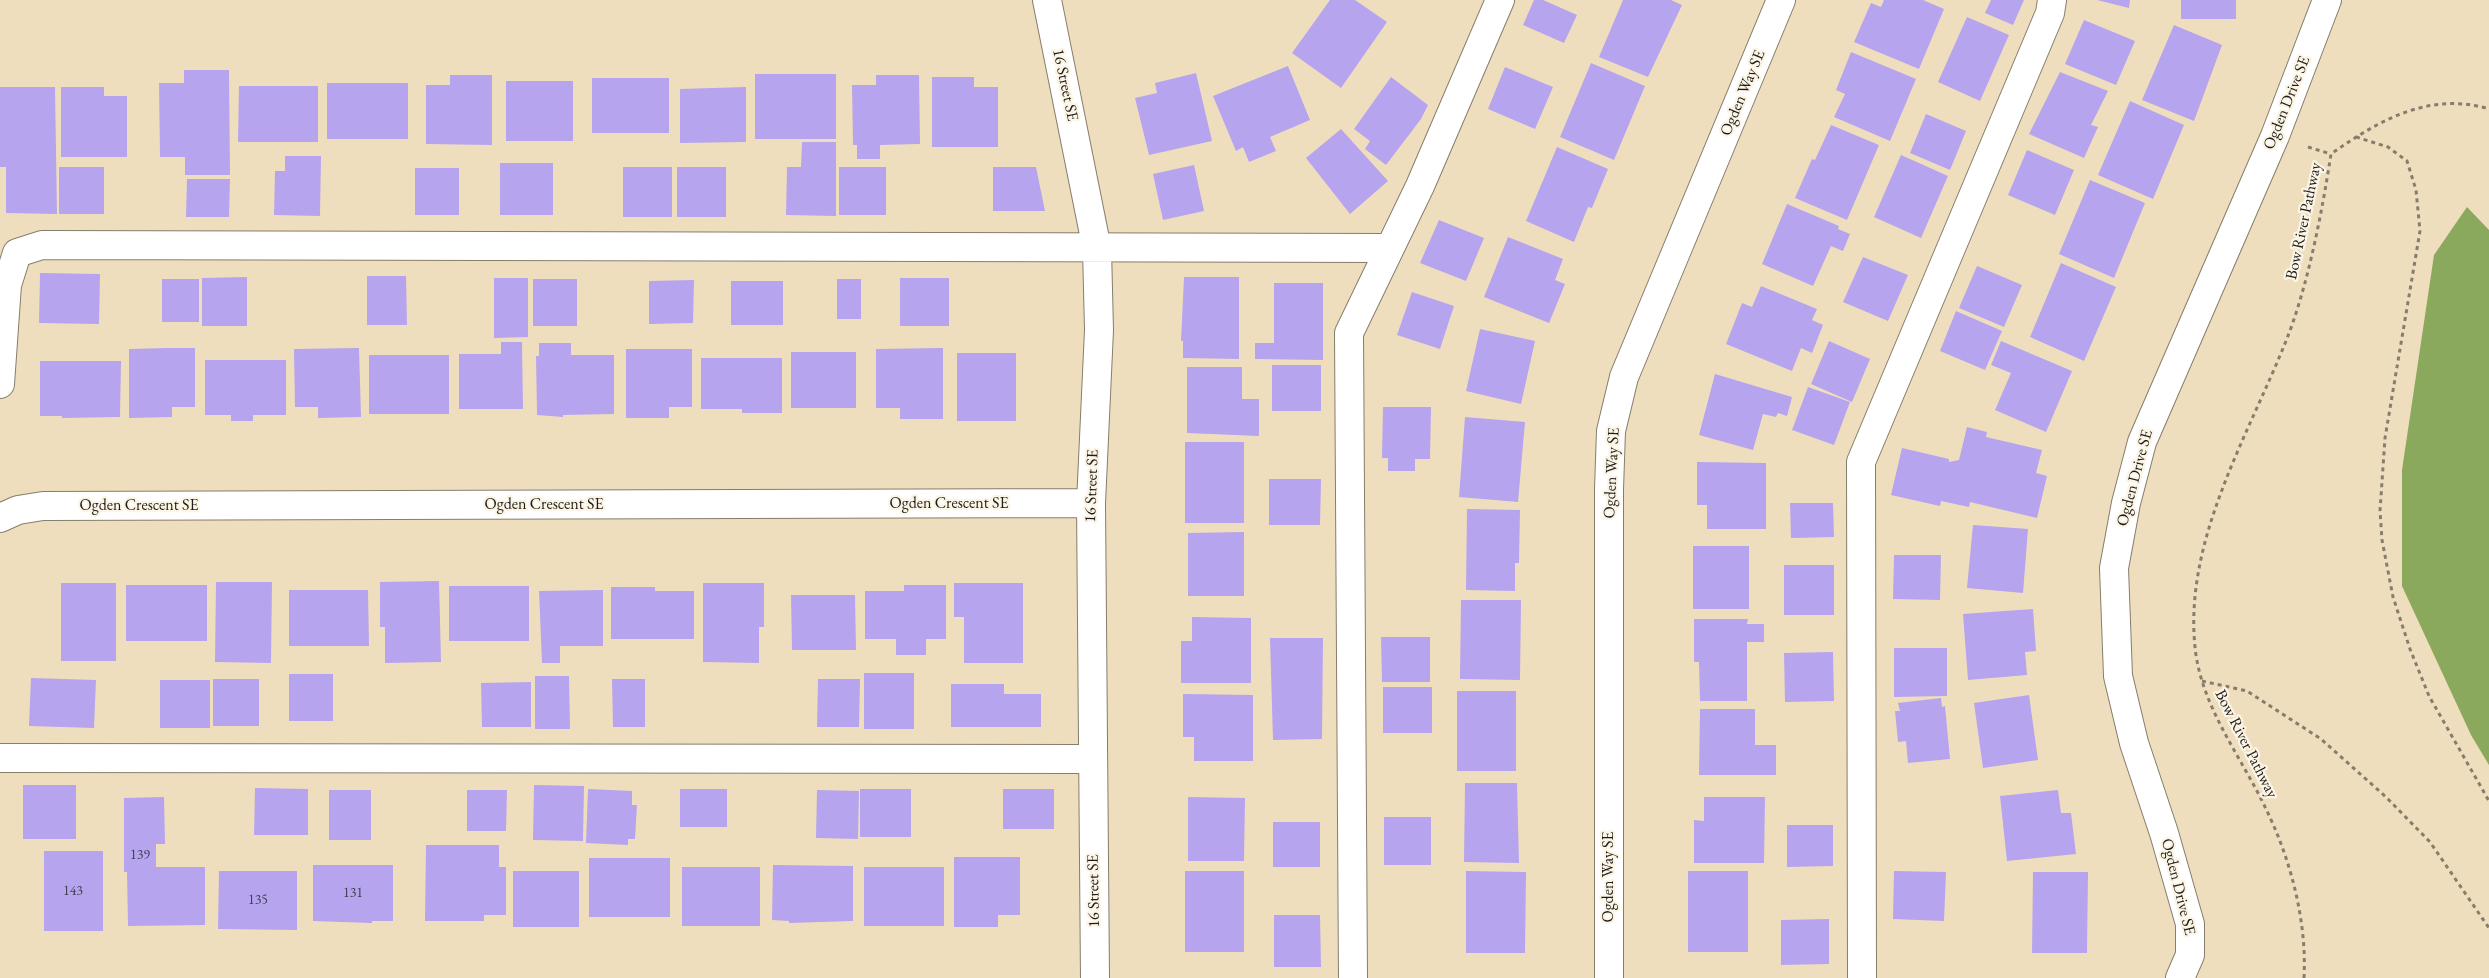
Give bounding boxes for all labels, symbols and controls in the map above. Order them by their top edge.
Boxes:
street label: 16 Street SE [1048,47,1082,123]
street label: Ogden Way SE [1716,47,1770,139]
street label: Ogden Drive SE [2260,54,2314,152]
street label: Bow River Pathway [2282,161,2326,281]
street label: Ogden Way SE [1600,427,1624,519]
street label: Ogden Drive SE [2113,428,2157,528]
street label: 16 Street SE [1081,449,1103,523]
street label: Ogden Crescent SE [890,494,1008,514]
street label: Ogden Crescent SE [485,495,603,515]
street label: Ogden Crescent SE [80,496,198,516]
street label: Bow River Pathway [2210,687,2282,801]
street label: Ogden Way SE [1599,831,1619,923]
street label: Ogden Drive SE [2157,837,2199,937]
house number: 139 [130,847,150,863]
street label: 16 Street SE [1084,854,1104,928]
house number: 143 [63,883,83,899]
house number: 131 [343,885,363,901]
house number: 135 [248,892,268,908]

